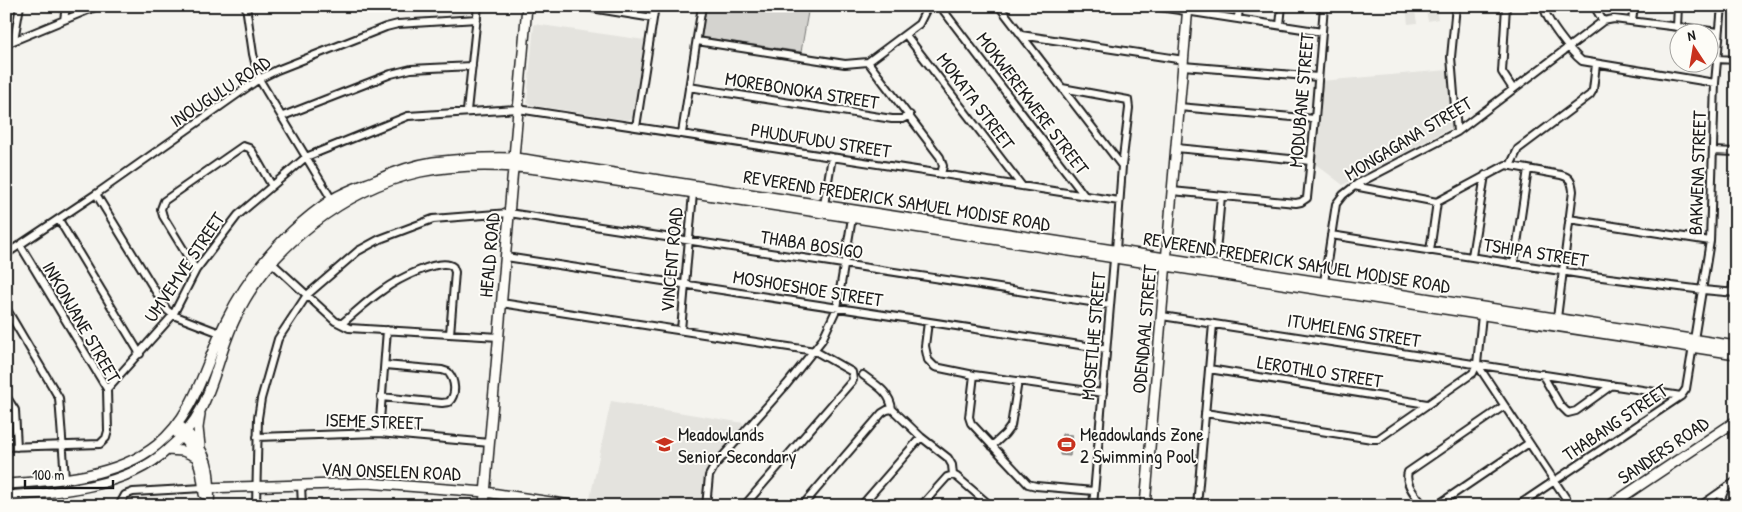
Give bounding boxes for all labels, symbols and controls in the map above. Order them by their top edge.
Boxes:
north arrow [1670,22,1720,72]
text: N [1686,25,1697,45]
street label: MOKWEREKWERE STREET [971,26,1096,181]
street label: MODUBANE STREET [1282,30,1320,168]
street label: MOKATA STREET [931,47,1022,156]
street label: INOUGULU ROAD [165,49,275,133]
street label: MOREBONOKA STREET [723,65,882,115]
street label: MONGAGANA STREET [1339,89,1478,186]
street label: BAKWENA STREET [1682,109,1712,236]
street label: PHUDUFUDU STREET [749,116,894,164]
street label: REVEREND FREDERICK SAMUEL MODISE ROAD [742,163,1052,237]
street label: UMVEMVE STREET [138,206,231,327]
street label: VINCENT ROAD [653,207,689,313]
street label: HEALD ROAD [472,212,506,298]
street label: THABA BOSIGO [759,223,865,265]
street label: REVEREND FREDERICK SAMUEL MODISE ROAD [1142,225,1452,299]
street label: TSHIPA STREET [1482,231,1591,273]
street label: INKONJANE STREET [37,256,128,388]
street label: ODENDAAL STREET [1125,262,1163,394]
street label: MOSHOESHOE STREET [731,263,886,313]
street label: MOSETLHE STREET [1074,270,1112,401]
street label: ITUMELENG STREET [1286,307,1424,354]
street label: LEROTHLO STREET [1256,348,1386,394]
street label: THABANG STREET [1557,377,1674,467]
street label: ISEME STREET [325,406,424,436]
street label: SANDERS ROAD [1612,410,1714,490]
place label: Meadowlands Senior Secondary [678,421,797,469]
place label: Meadowlands Zone 2 Swimming Pool [1080,421,1204,469]
school or university icon: Meadowlands Senior Secondary [654,435,674,455]
sports icon: Meadowlands Zone 2 Swimming Pool [1056,435,1076,455]
street label: VAN ONSELEN ROAD [321,456,461,486]
scale bar [25,457,112,489]
text: 100 m [32,464,65,485]

